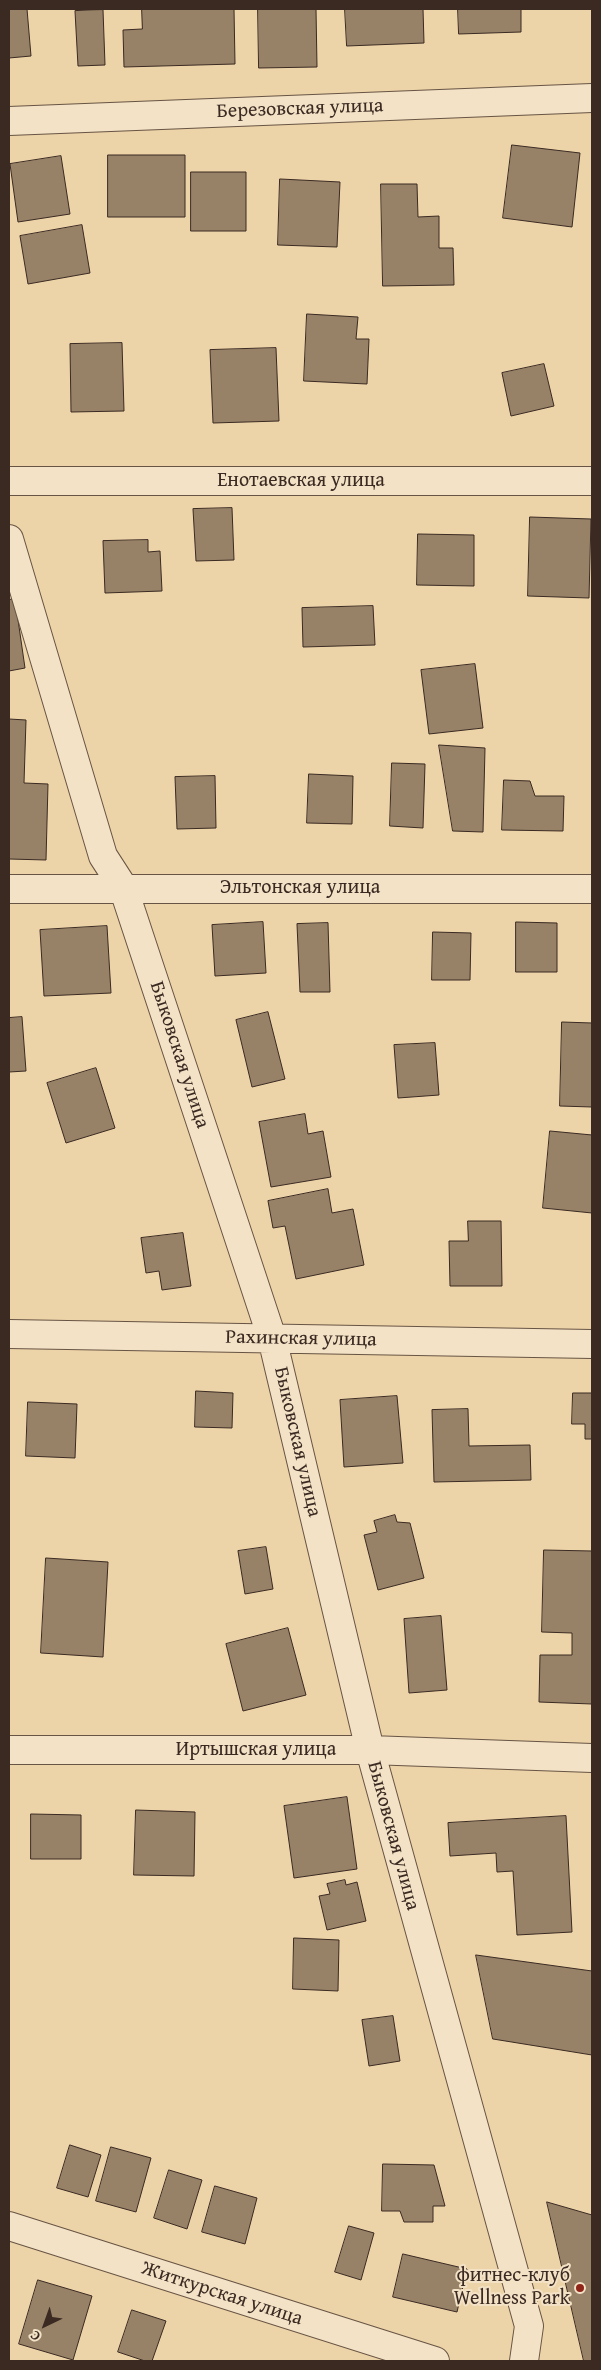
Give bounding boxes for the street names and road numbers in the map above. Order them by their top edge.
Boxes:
street label: Березовская улица [216,94,384,124]
street label: Енотаевская улица [217,469,385,493]
street label: Эльтонская улица [220,876,380,900]
street label: Быковская улица [144,978,214,1132]
street label: Рахинская улица [225,1326,377,1352]
street label: Быковская улица [268,1365,326,1519]
street label: Иртышская улица [176,1738,336,1762]
street label: Быковская улица [362,1759,424,1913]
street label: Житкурская улица [138,2257,306,2331]

